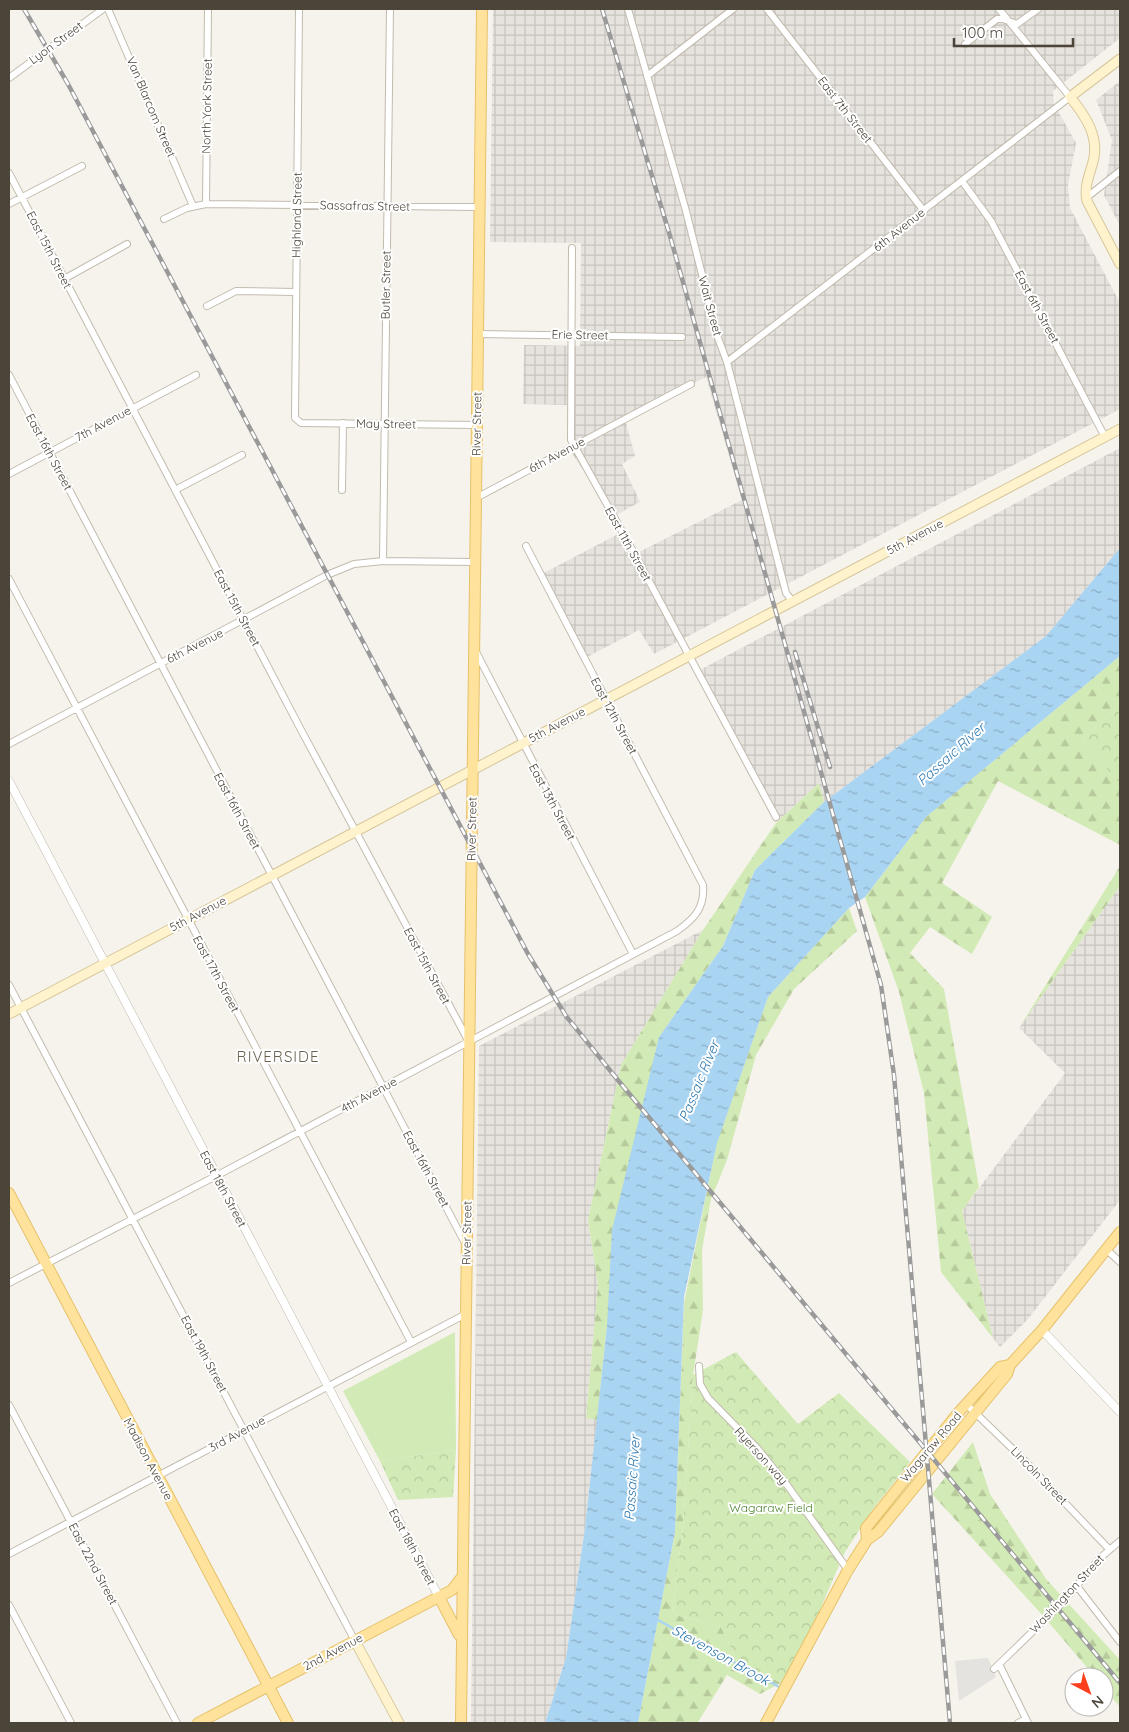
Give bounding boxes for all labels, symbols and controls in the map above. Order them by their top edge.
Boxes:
scale bar [954,15,1073,47]
street label: Lyon Street [26,18,86,67]
text: 100 m [962,23,1003,42]
street label: Van Blarcom Street [123,54,179,159]
street label: North York Street [198,58,215,154]
street label: East 7th Street [815,73,876,146]
street label: Highland Street [288,172,305,258]
street label: Sassafras Street [320,197,410,214]
street label: 6th Avenue [870,205,928,255]
street label: East 15th Street [23,209,75,291]
street label: Butler Street [377,250,394,320]
street label: East 6th Street [1012,268,1063,346]
street label: Wait Street [695,274,726,337]
street label: Erie Street [551,327,609,342]
street label: River Street [468,392,485,456]
street label: 7th Avenue [72,402,134,445]
street label: East 16th Street [23,411,76,493]
street label: May Street [356,415,416,432]
street label: 6th Avenue [526,433,588,476]
street label: East 11th Street [602,504,655,584]
street label: 5th Avenue [884,515,946,558]
street label: East 15th Street [211,567,264,649]
street label: 6th Avenue [164,625,226,666]
street label: East 12th Street [588,675,641,757]
street label: 5th Avenue [526,703,588,746]
water label: Passaic River [913,718,990,789]
street label: East 13th Street [526,761,579,843]
street label: East 16th Street [211,770,264,852]
street label: River Street [463,797,480,861]
street label: 5th Avenue [167,892,229,935]
street label: East 15th Street [401,925,454,1007]
street label: East 17th Street [190,933,243,1015]
water label: Passaic River [675,1036,724,1124]
district label: RIVERSIDE [237,1047,319,1066]
street label: 4th Avenue [338,1073,400,1116]
street label: East 16th Street [400,1128,453,1210]
street label: East 18th Street [197,1148,250,1230]
street label: River Street [458,1201,475,1265]
street label: East 19th Street [178,1313,231,1395]
street label: Wagaraw Road [897,1408,964,1485]
street label: 3rd Avenue [206,1412,268,1455]
street label: Madison Avenue [120,1415,177,1503]
street label: Ryerson way [732,1424,791,1488]
water label: Passaic River [620,1433,644,1521]
street label: Lincoln Street [1008,1443,1071,1508]
park label: Wagaraw Field [729,1500,813,1515]
street label: East 18th Street [386,1506,439,1588]
street label: East 22nd Street [66,1520,121,1607]
street label: Washington Street [1026,1551,1107,1636]
water label: Stevenson Brook [669,1621,774,1690]
street label: 2nd Avenue [300,1630,365,1673]
north arrow [1064,1667,1114,1717]
text: N [1088,1692,1107,1712]

